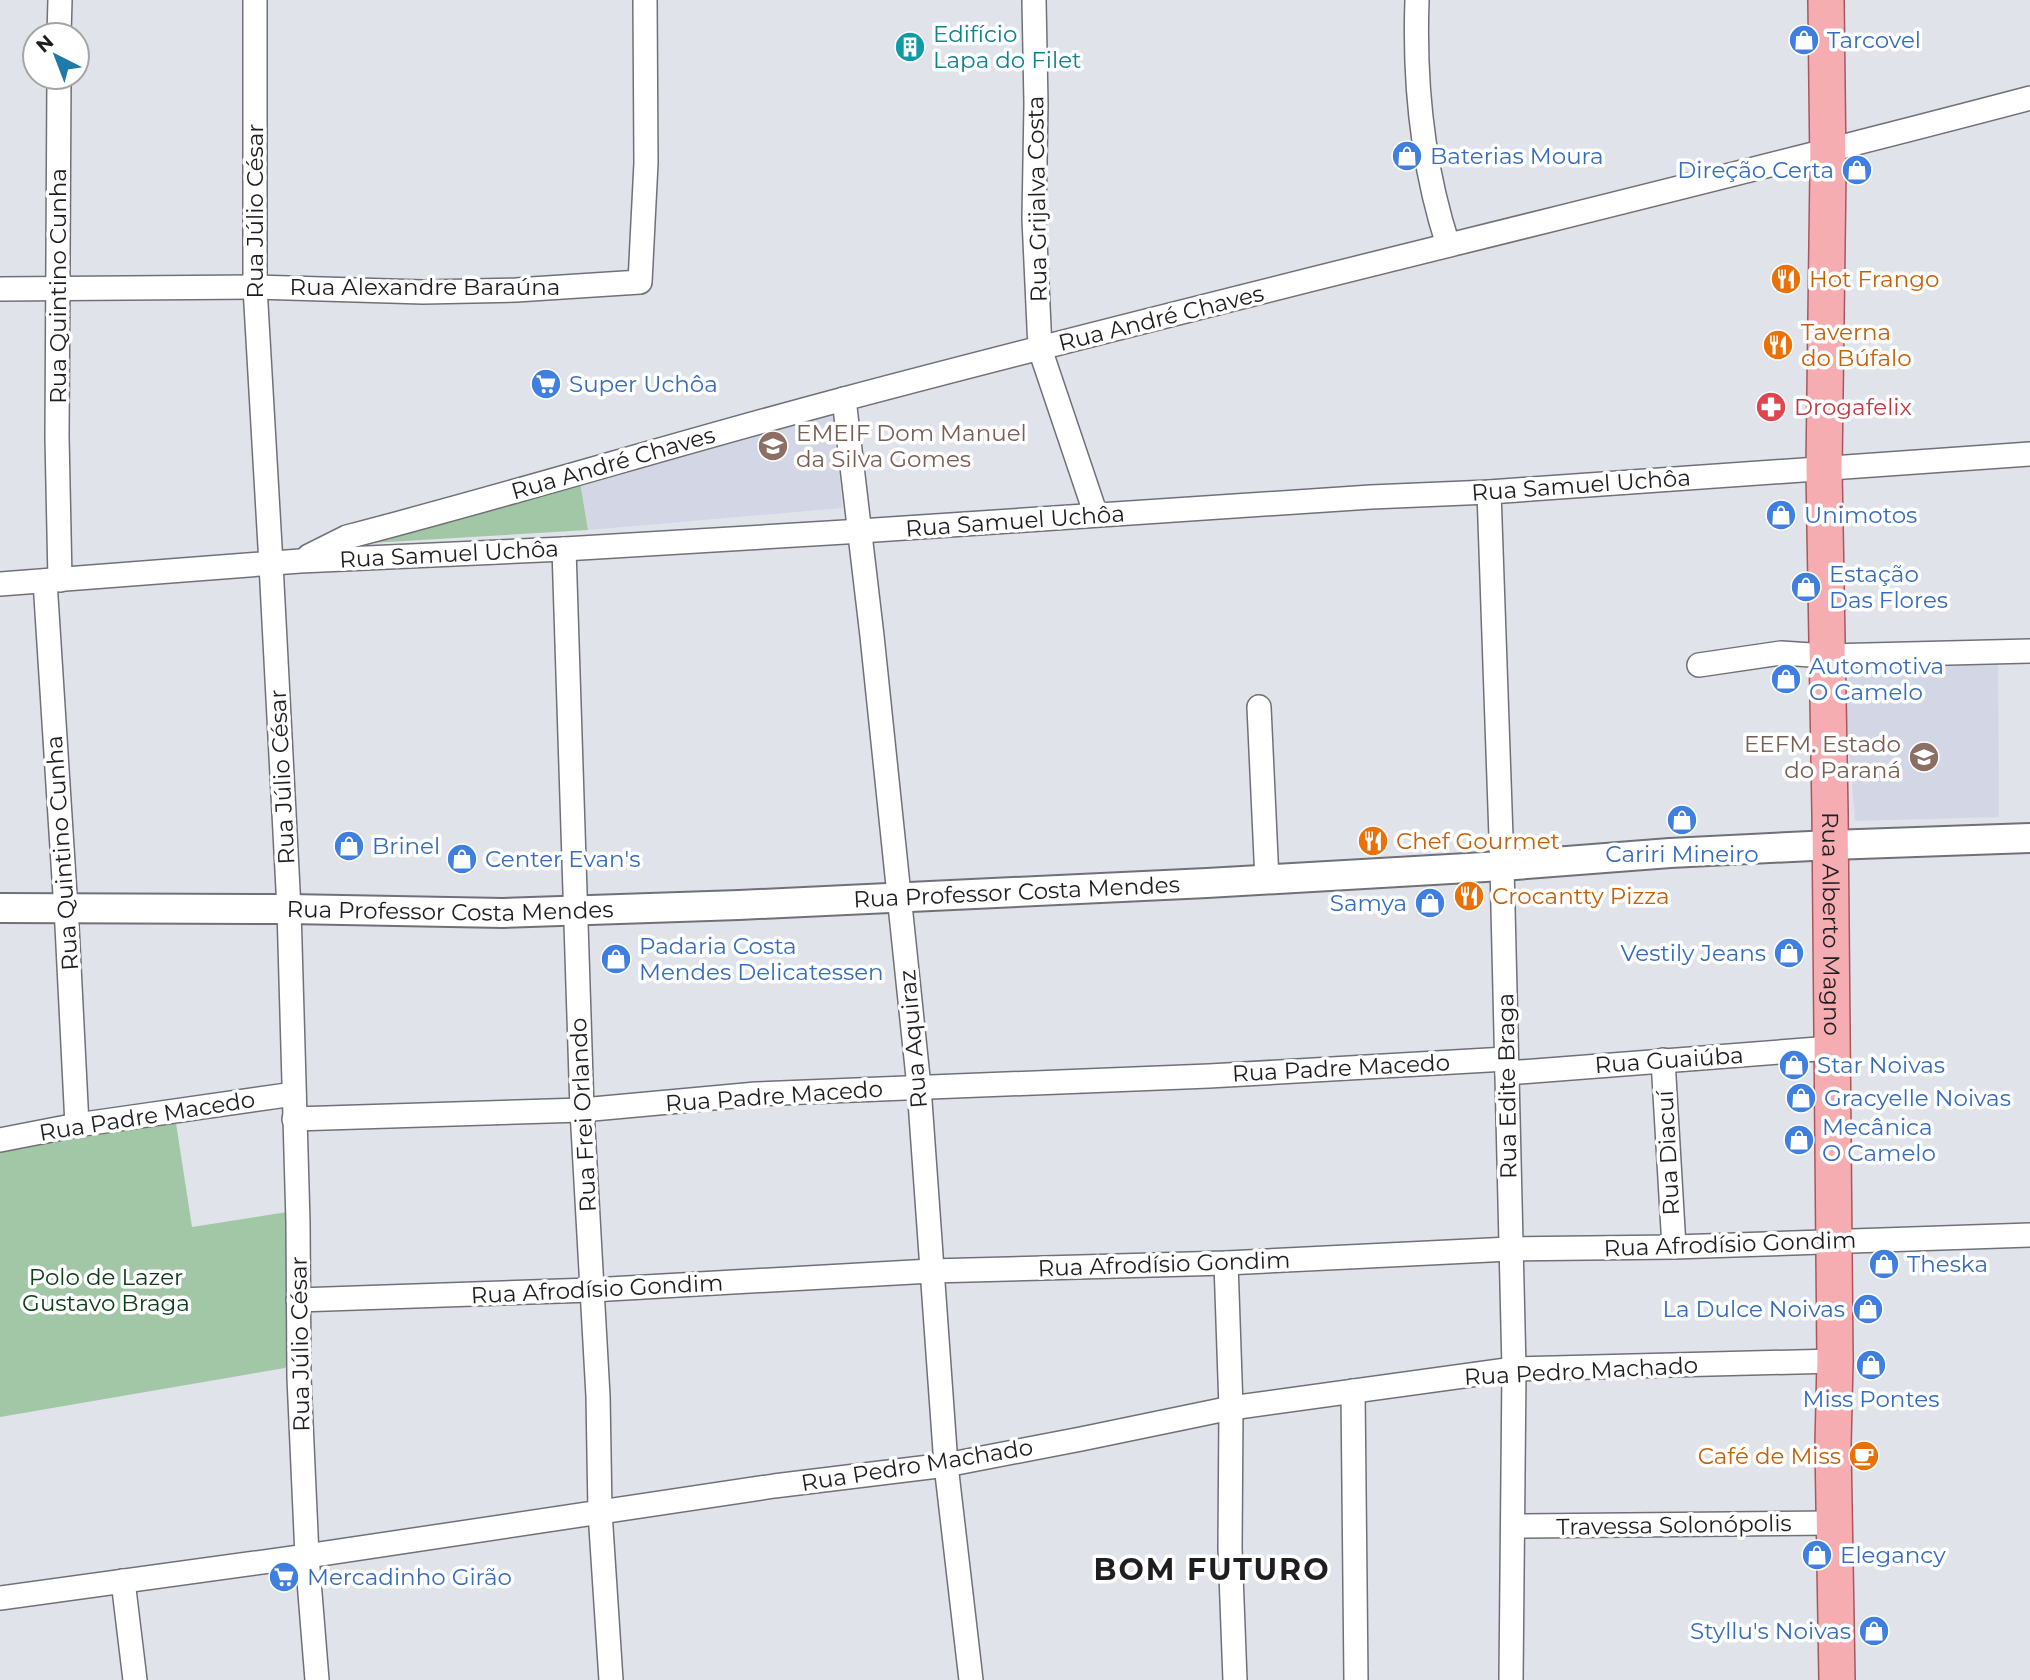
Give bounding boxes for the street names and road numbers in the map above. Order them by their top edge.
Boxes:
street label: Rua Grijalva Costa [1021,96,1053,302]
street label: Rua Júlio César [241,123,269,299]
street label: Rua Quintino Cunha [44,168,72,404]
street label: Rua Alexandre Baraúna [290,273,560,301]
street label: Rua André Chaves [1055,279,1267,357]
street label: Rua André Chaves [508,421,718,505]
street label: Rua Samuel Uchôa [1470,463,1692,507]
street label: Rua Samuel Uchôa [904,499,1126,543]
street label: Rua Samuel Uchôa [339,534,559,574]
street label: Rua Júlio César [263,689,301,865]
street label: Rua Quintino Cunha [40,734,84,972]
street label: Rua Alberto Magno [1816,812,1846,1036]
street label: Rua Professor Costa Mendes [853,870,1180,914]
street label: Rua Professor Costa Mendes [286,895,614,927]
street label: Rua Aquiraz [893,969,933,1109]
street label: Rua Edite Braga [1491,993,1523,1179]
street label: Rua Frei Orlando [564,1017,602,1213]
street label: Rua Guaiúba [1594,1041,1744,1079]
street label: Rua Padre Macedo [1231,1048,1451,1088]
street label: Rua Padre Macedo [664,1074,884,1118]
street label: Rua Padre Macedo [37,1085,257,1147]
street label: Rua Diacuí [1651,1089,1685,1216]
street label: Rua Afrodísio Gondim [1603,1226,1857,1262]
street label: Rua Afrodísio Gondim [1037,1246,1291,1282]
street label: Rua Júlio César [284,1256,316,1432]
street label: Rua Afrodísio Gondim [470,1268,724,1310]
street label: Rua Pedro Machado [1463,1351,1699,1391]
street label: Rua Pedro Machado [799,1433,1035,1497]
street label: Travessa Solonópolis [1556,1509,1792,1541]

